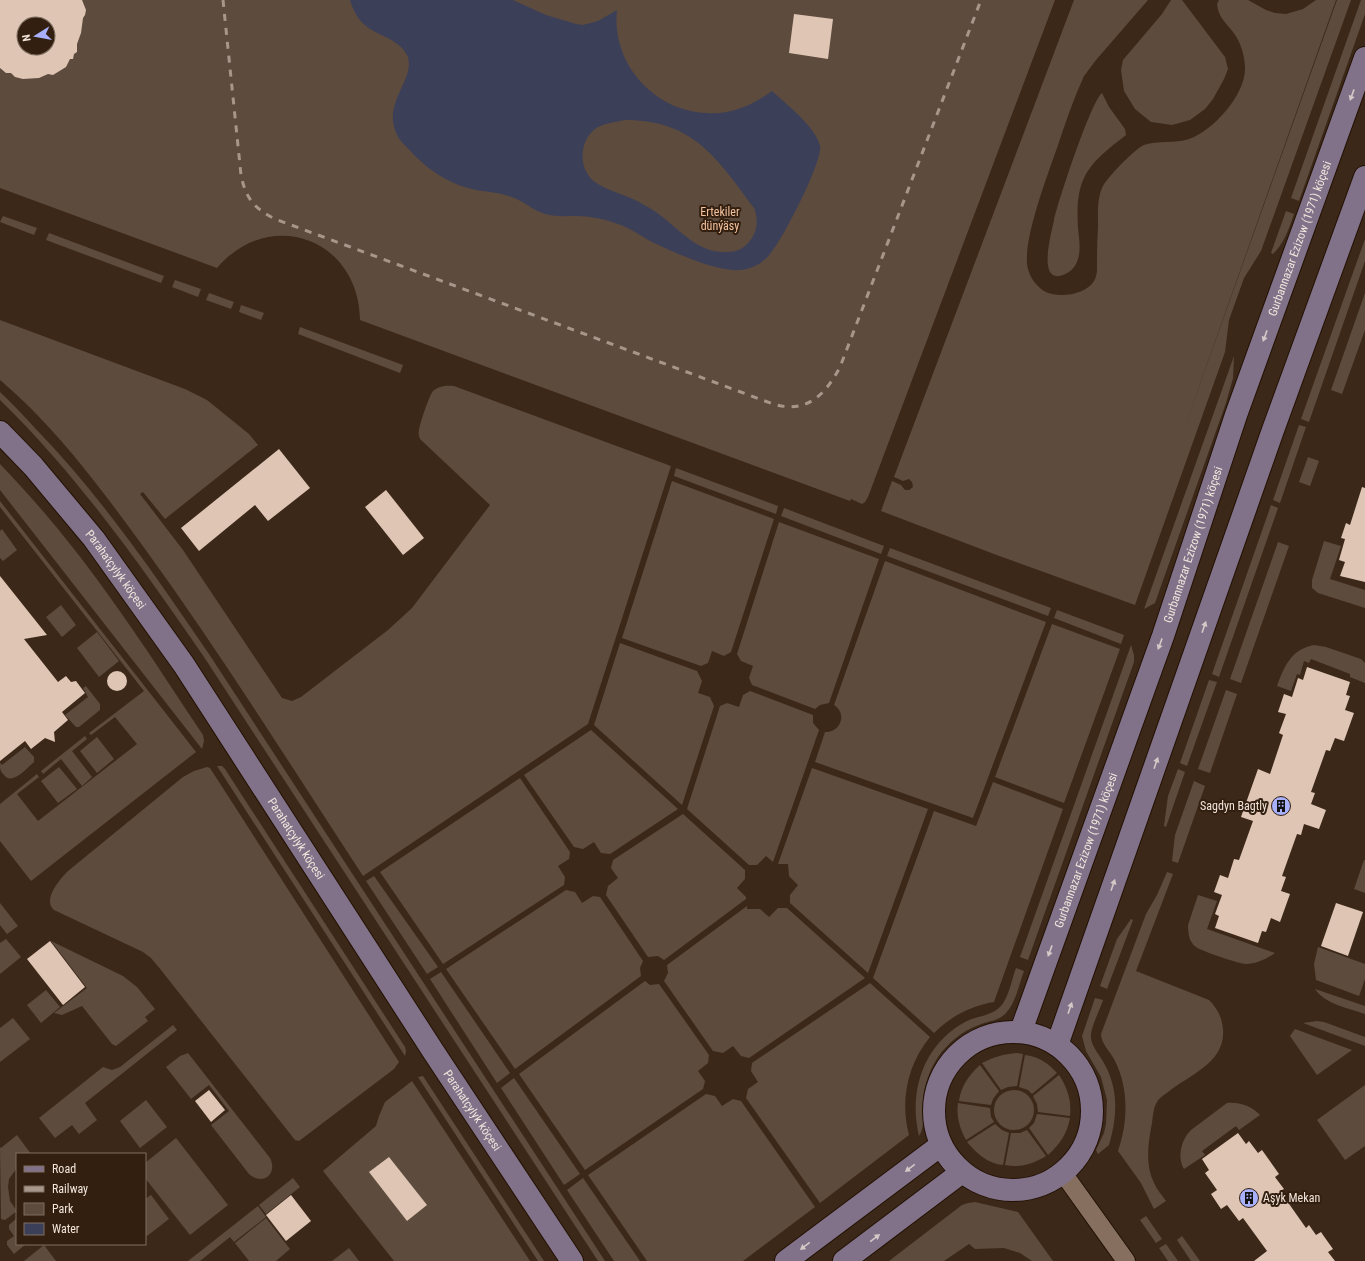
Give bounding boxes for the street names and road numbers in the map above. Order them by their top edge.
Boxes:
street label: Gurbannazar Ezizow (1971) köçesi [1265,159,1334,318]
street label: Gurbannazar Ezizow (1971) köçesi [1161,465,1226,625]
street label: Parahatçylyk köçesi [83,527,149,612]
street label: Gurbannazar Ezizow (1971) köçesi [1052,771,1120,930]
street label: Parahatçylyk köçesi [265,795,327,882]
street label: Parahatçylyk köçesi [441,1067,504,1154]

